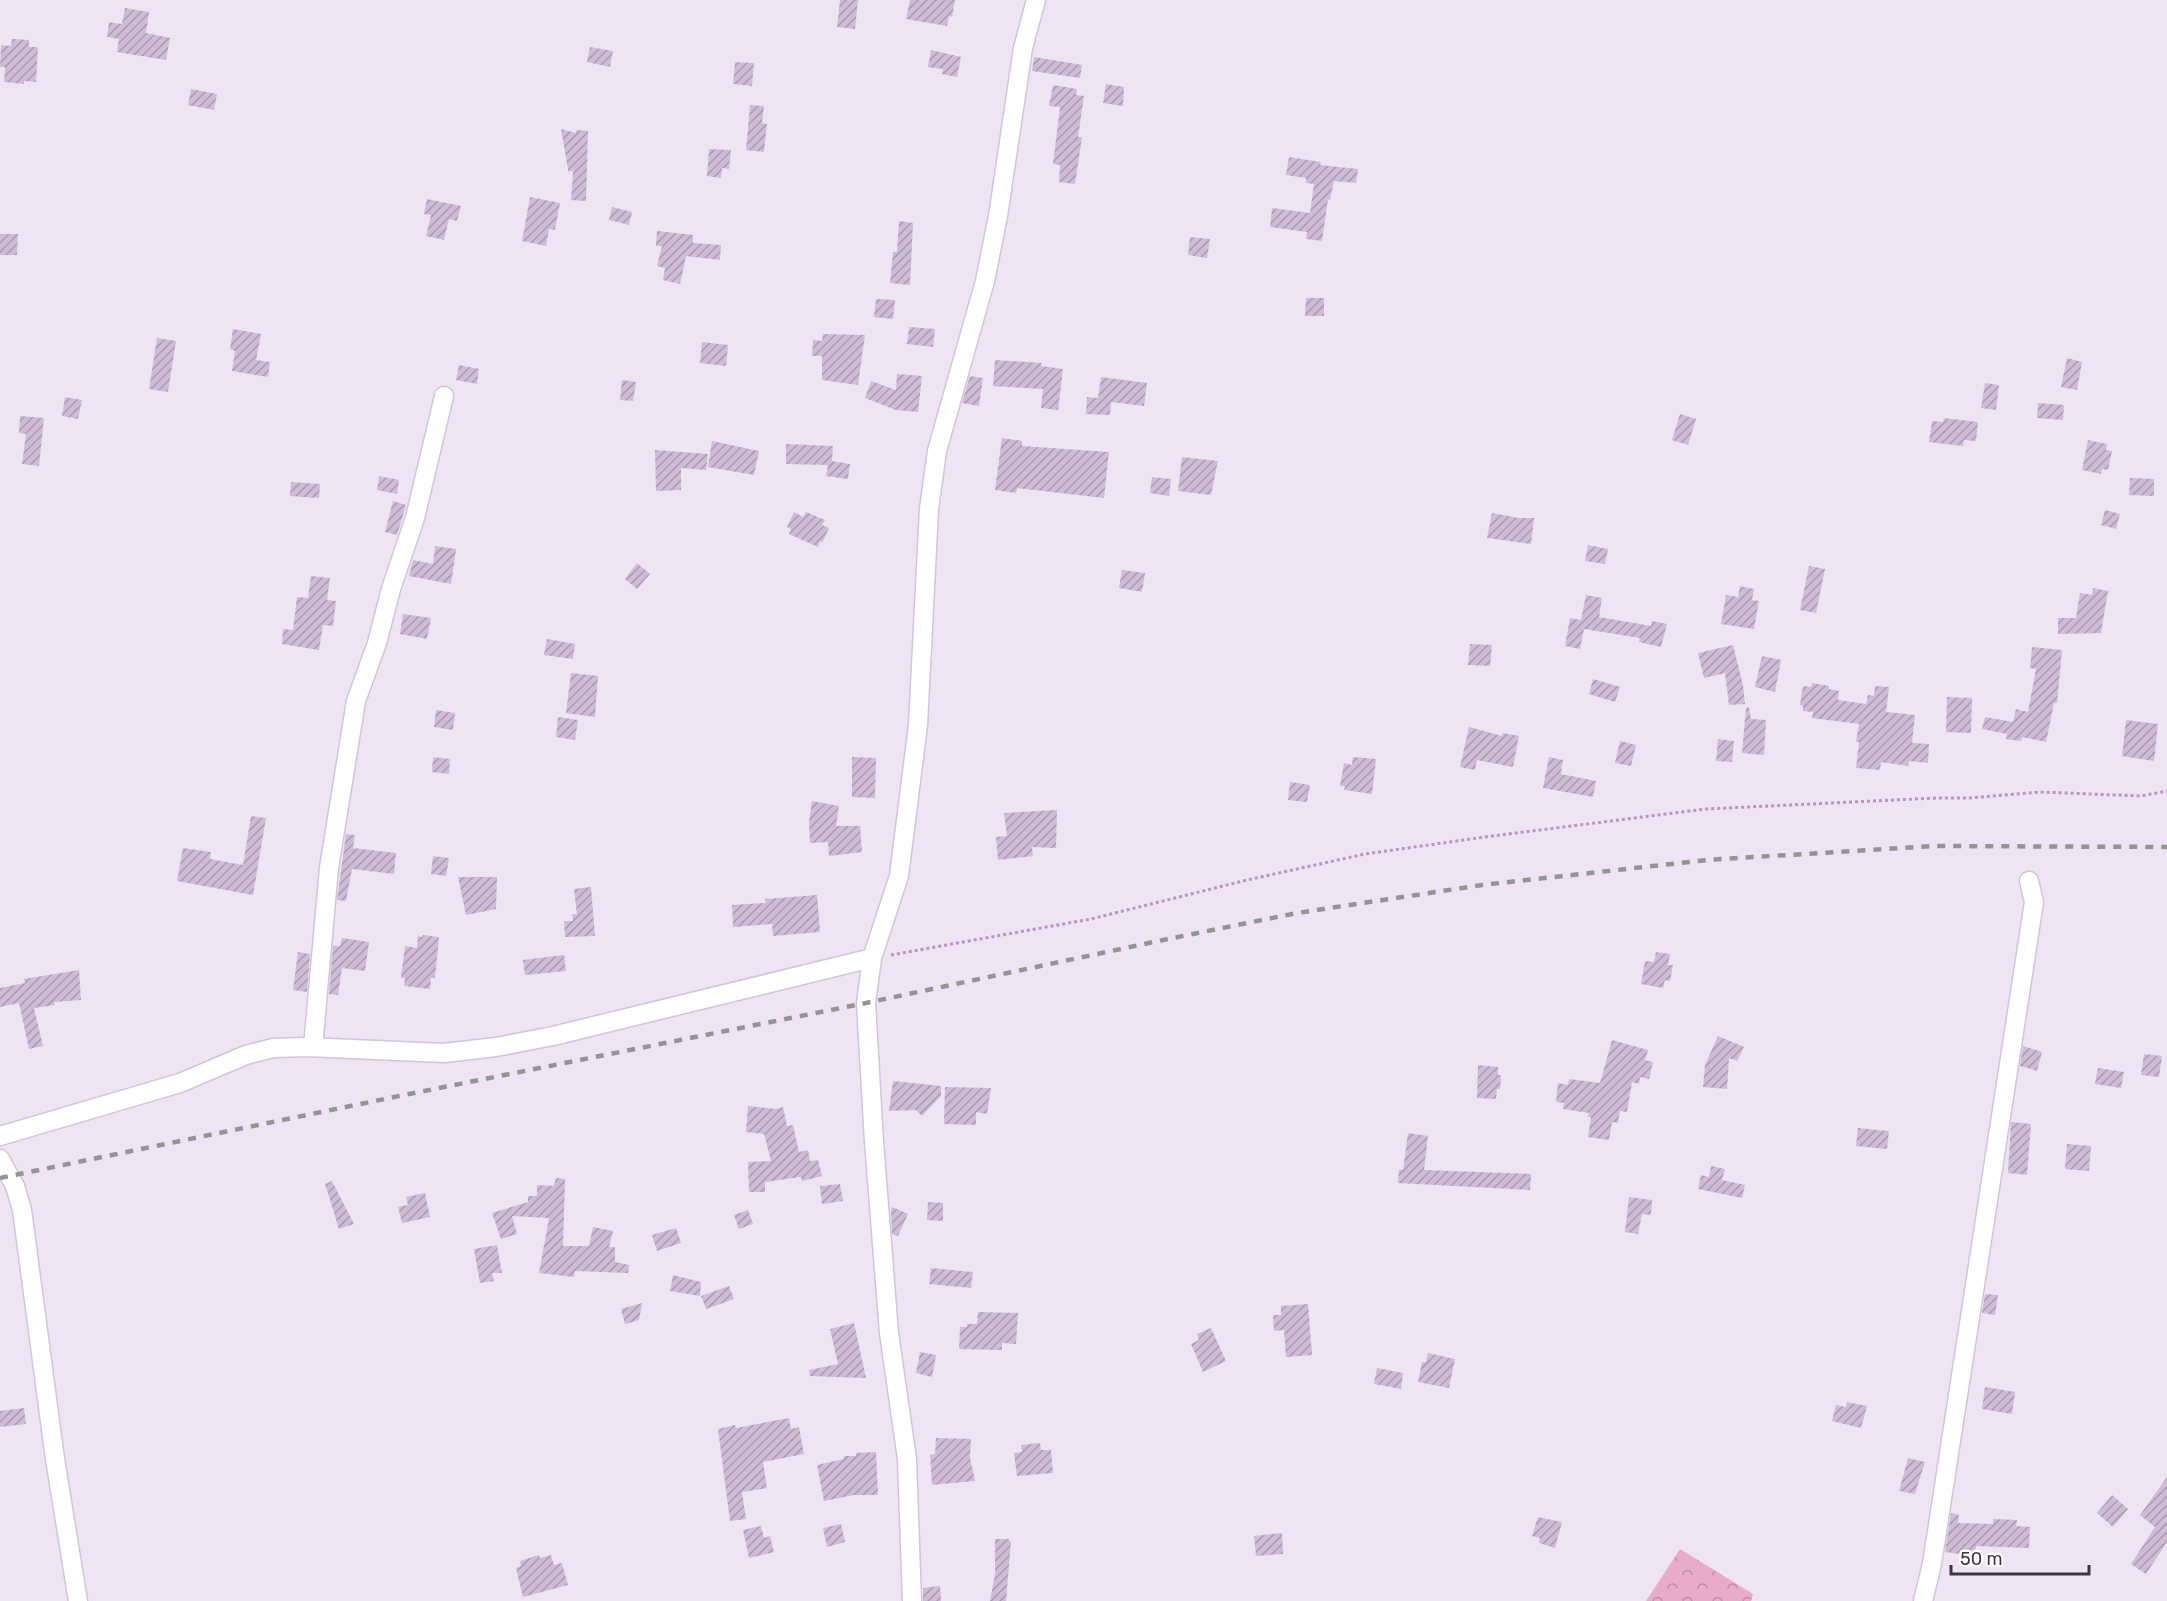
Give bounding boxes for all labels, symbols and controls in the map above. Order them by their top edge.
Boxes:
scale bar [1951,1538,2089,1576]
text: 50 m [1960,1548,2003,1570]

